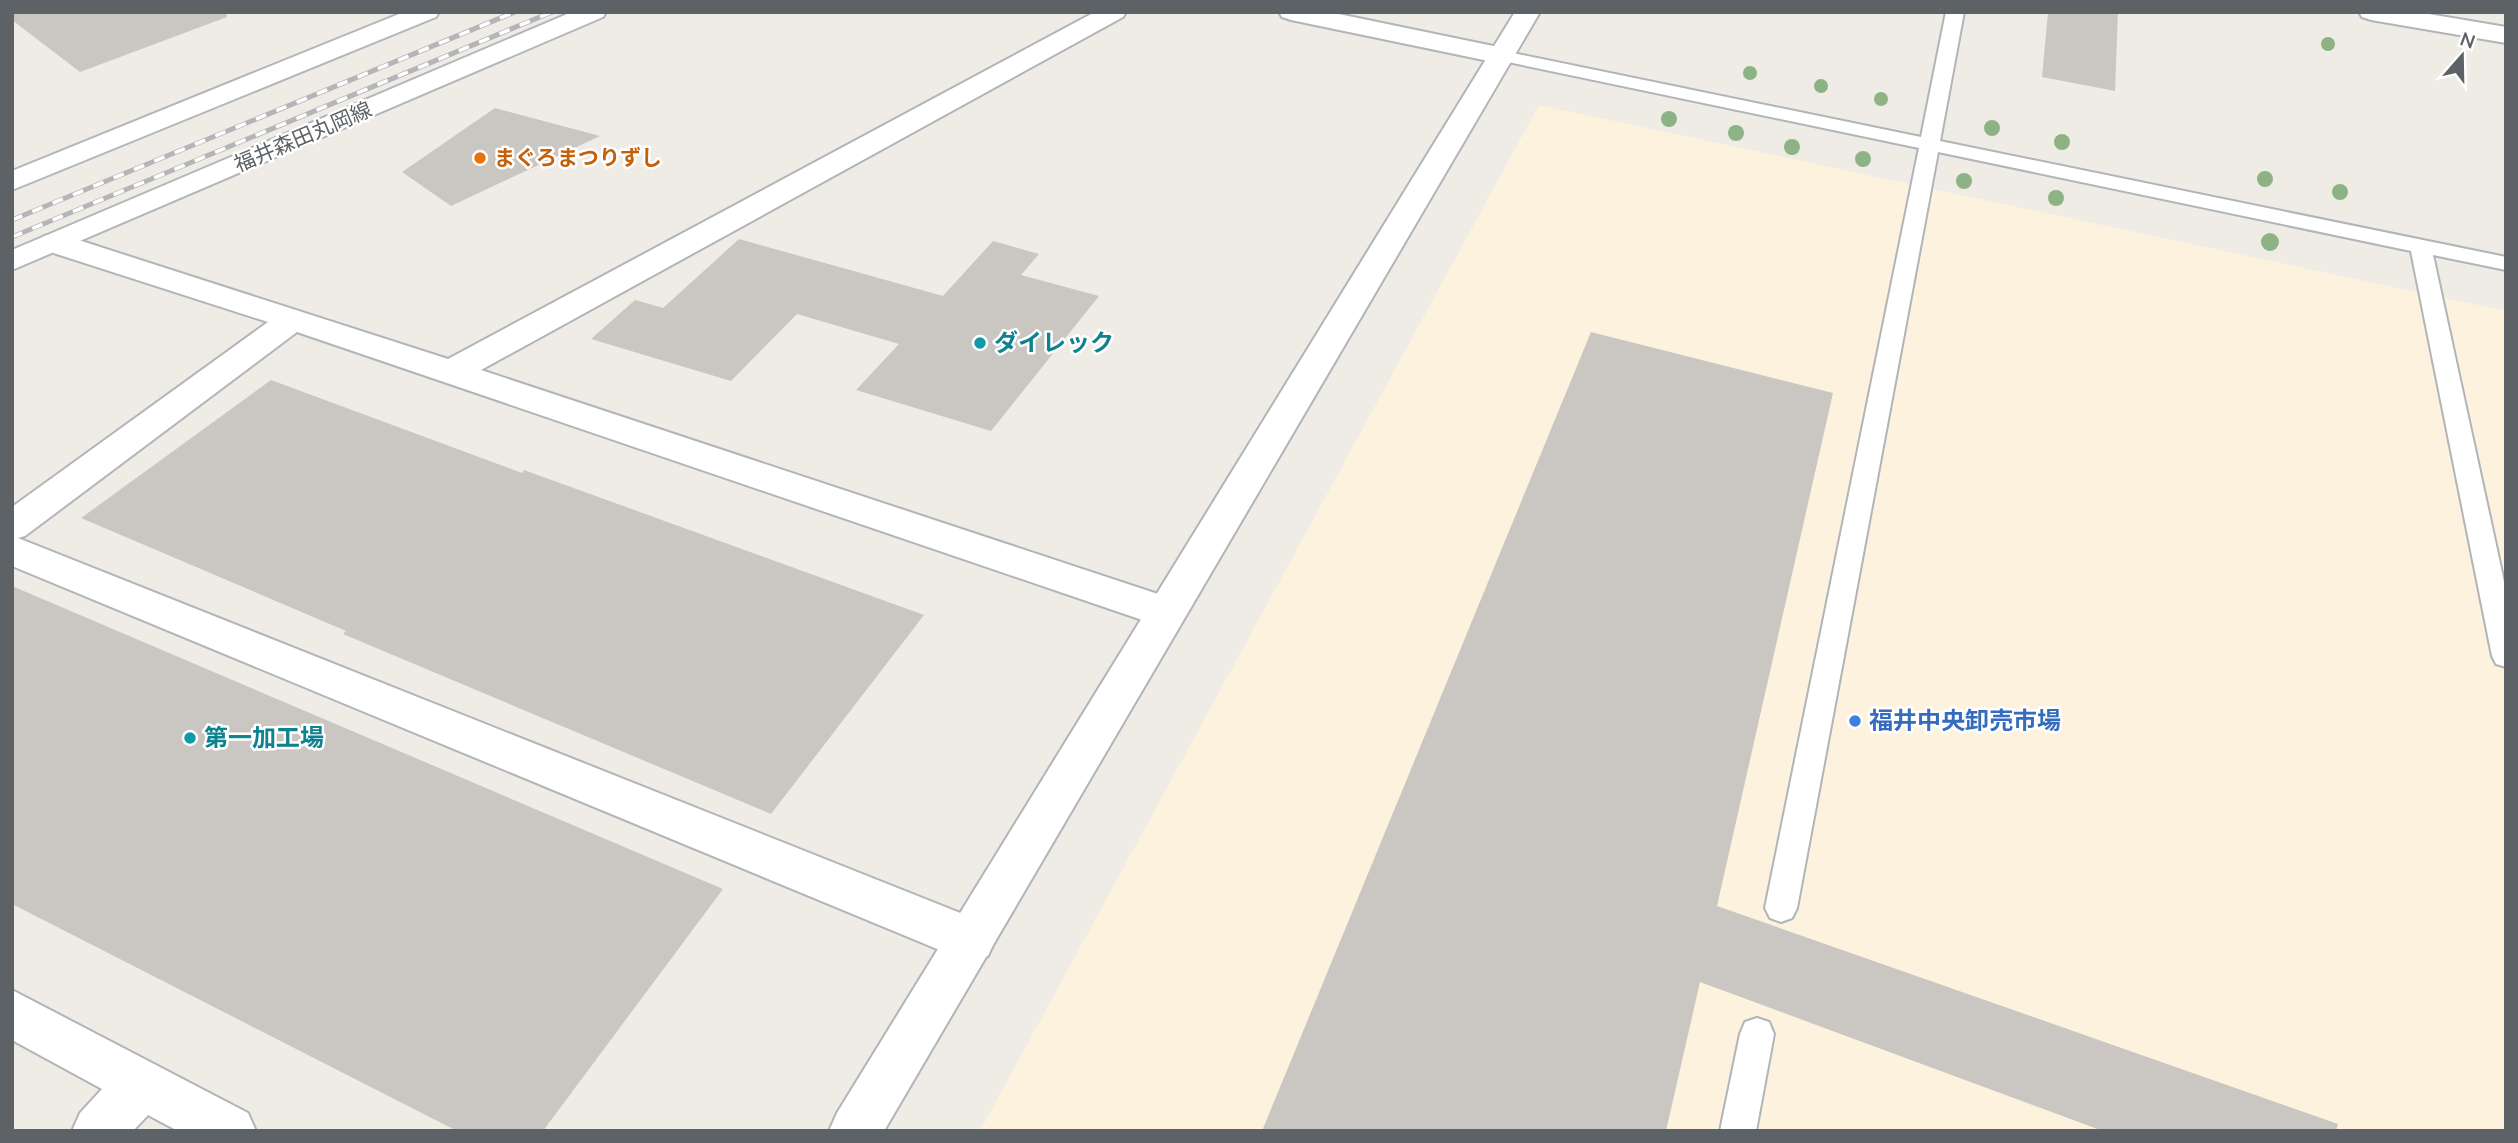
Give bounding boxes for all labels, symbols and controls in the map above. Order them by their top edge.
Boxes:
north arrow [2427,21,2497,91]
text: N [2456,26,2479,56]
street label: 福井森田丸岡線 [230,95,376,179]
place label: まぐろまつりずし [494,144,662,172]
marker: まぐろまつりずし [472,150,488,166]
place label: ダイレック [994,327,1114,359]
marker: ダイレック [972,335,988,351]
place label: 福井中央卸売市場 [1869,705,2061,737]
marker: 福井中央卸売市場 [1847,713,1863,729]
place label: 第一加工場 [204,722,324,754]
marker: 第一加工場 [182,730,198,746]

